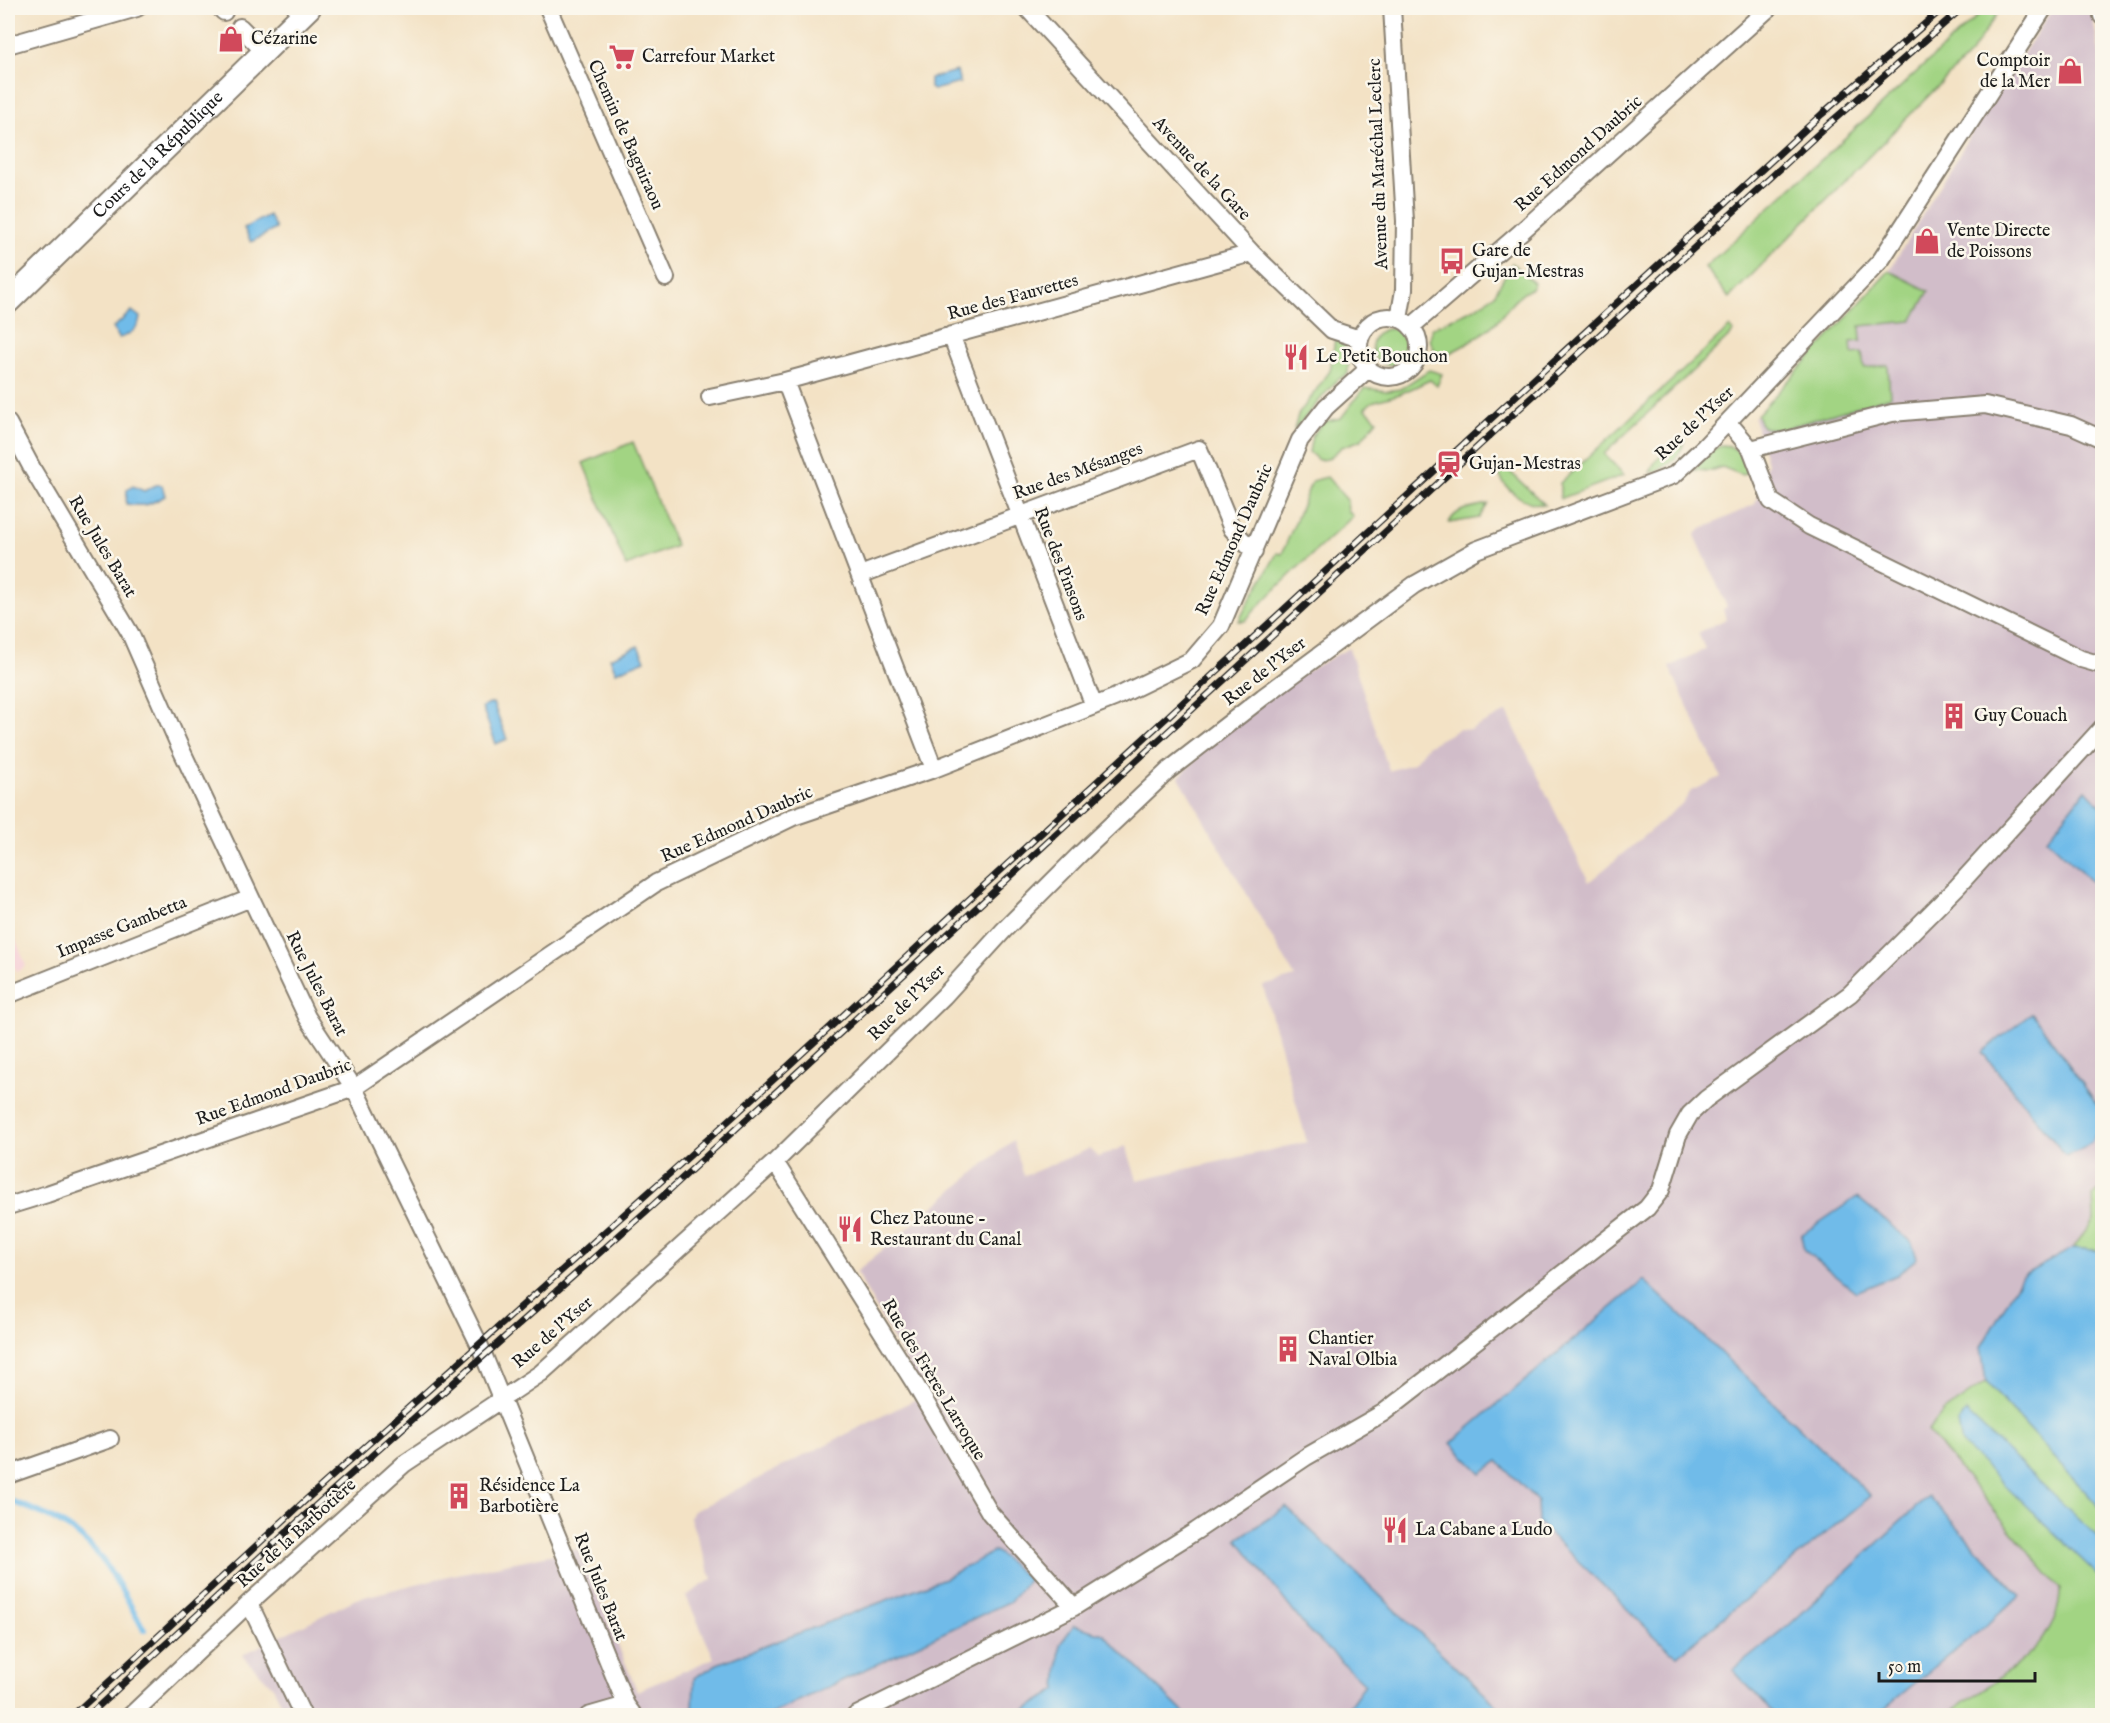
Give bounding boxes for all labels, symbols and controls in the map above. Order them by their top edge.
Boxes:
shop icon: Cézarine [216,24,246,54]
place label: Cézarine [251,28,318,51]
supermarket icon: Carrefour Market [607,42,637,72]
place label: Carrefour Market [642,46,775,69]
place label: Comptoir de la Mer [1977,50,2050,94]
street label: Chemin de Baguiraou [582,56,668,214]
shop icon: Comptoir de la Mer [2055,56,2085,86]
street label: Avenue du Maréchal Leclerc [1364,58,1394,271]
street label: Cours de la République [88,86,228,224]
street label: Rue Edmond Daubric [1510,90,1648,217]
street label: Avenue de la Gare [1146,111,1255,226]
place label: Vente Directe de Poissons [1946,220,2050,264]
shop icon: Vente Directe de Poissons [1912,226,1942,256]
place label: Gare de Gujan-Mestras [1472,240,1584,284]
bus stop icon: Gare de Gujan-Mestras [1437,246,1467,276]
street label: Rue des Fauvettes [945,269,1081,327]
restaurant icon: Le Petit Bouchon [1281,342,1311,372]
place label: Le Petit Bouchon [1316,346,1448,369]
street label: Rue de l'Yser [1651,381,1740,466]
street label: Rue des Mésanges [1010,438,1146,506]
station icon: Gujan-Mestras [1434,449,1464,479]
place label: Gujan-Mestras [1469,453,1581,476]
street label: Rue Edmond Daubric [1191,460,1279,620]
street label: Rue Jules Barat [63,492,141,602]
street label: Rue des Pinsons [1028,504,1092,624]
street label: Rue de l'Yser [1219,632,1312,712]
building icon: Guy Couach [1939,701,1969,731]
place label: Guy Couach [1974,705,2068,728]
street label: Rue Edmond Daubric [657,781,817,869]
street label: Impasse Gambetta [54,891,190,965]
street label: Rue Jules Barat [280,928,352,1040]
street label: Rue de l'Yser [864,959,951,1046]
street label: Rue Edmond Daubric [193,1054,355,1132]
place label: Chez Patoune - Restaurant du Canal [870,1208,1021,1252]
restaurant icon: Chez Patoune - Restaurant du Canal [835,1214,865,1244]
street label: Rue de l'Yser [508,1291,598,1374]
street label: Rue des Frères Larroque [876,1295,990,1465]
place label: Chantier Naval Olbia [1308,1328,1397,1372]
building icon: Chantier Naval Olbia [1273,1334,1303,1364]
street label: Rue de la Barbotière [232,1474,362,1594]
place label: Résidence La Barbotière [479,1475,580,1519]
building icon: Résidence La Barbotière [444,1481,474,1511]
restaurant icon: La Cabane a Ludo [1380,1515,1410,1545]
place label: La Cabane a Ludo [1415,1519,1553,1542]
street label: Rue Jules Barat [568,1529,632,1645]
scale bar [1879,1645,2035,1683]
text: 50 m [1888,1656,1921,1679]

